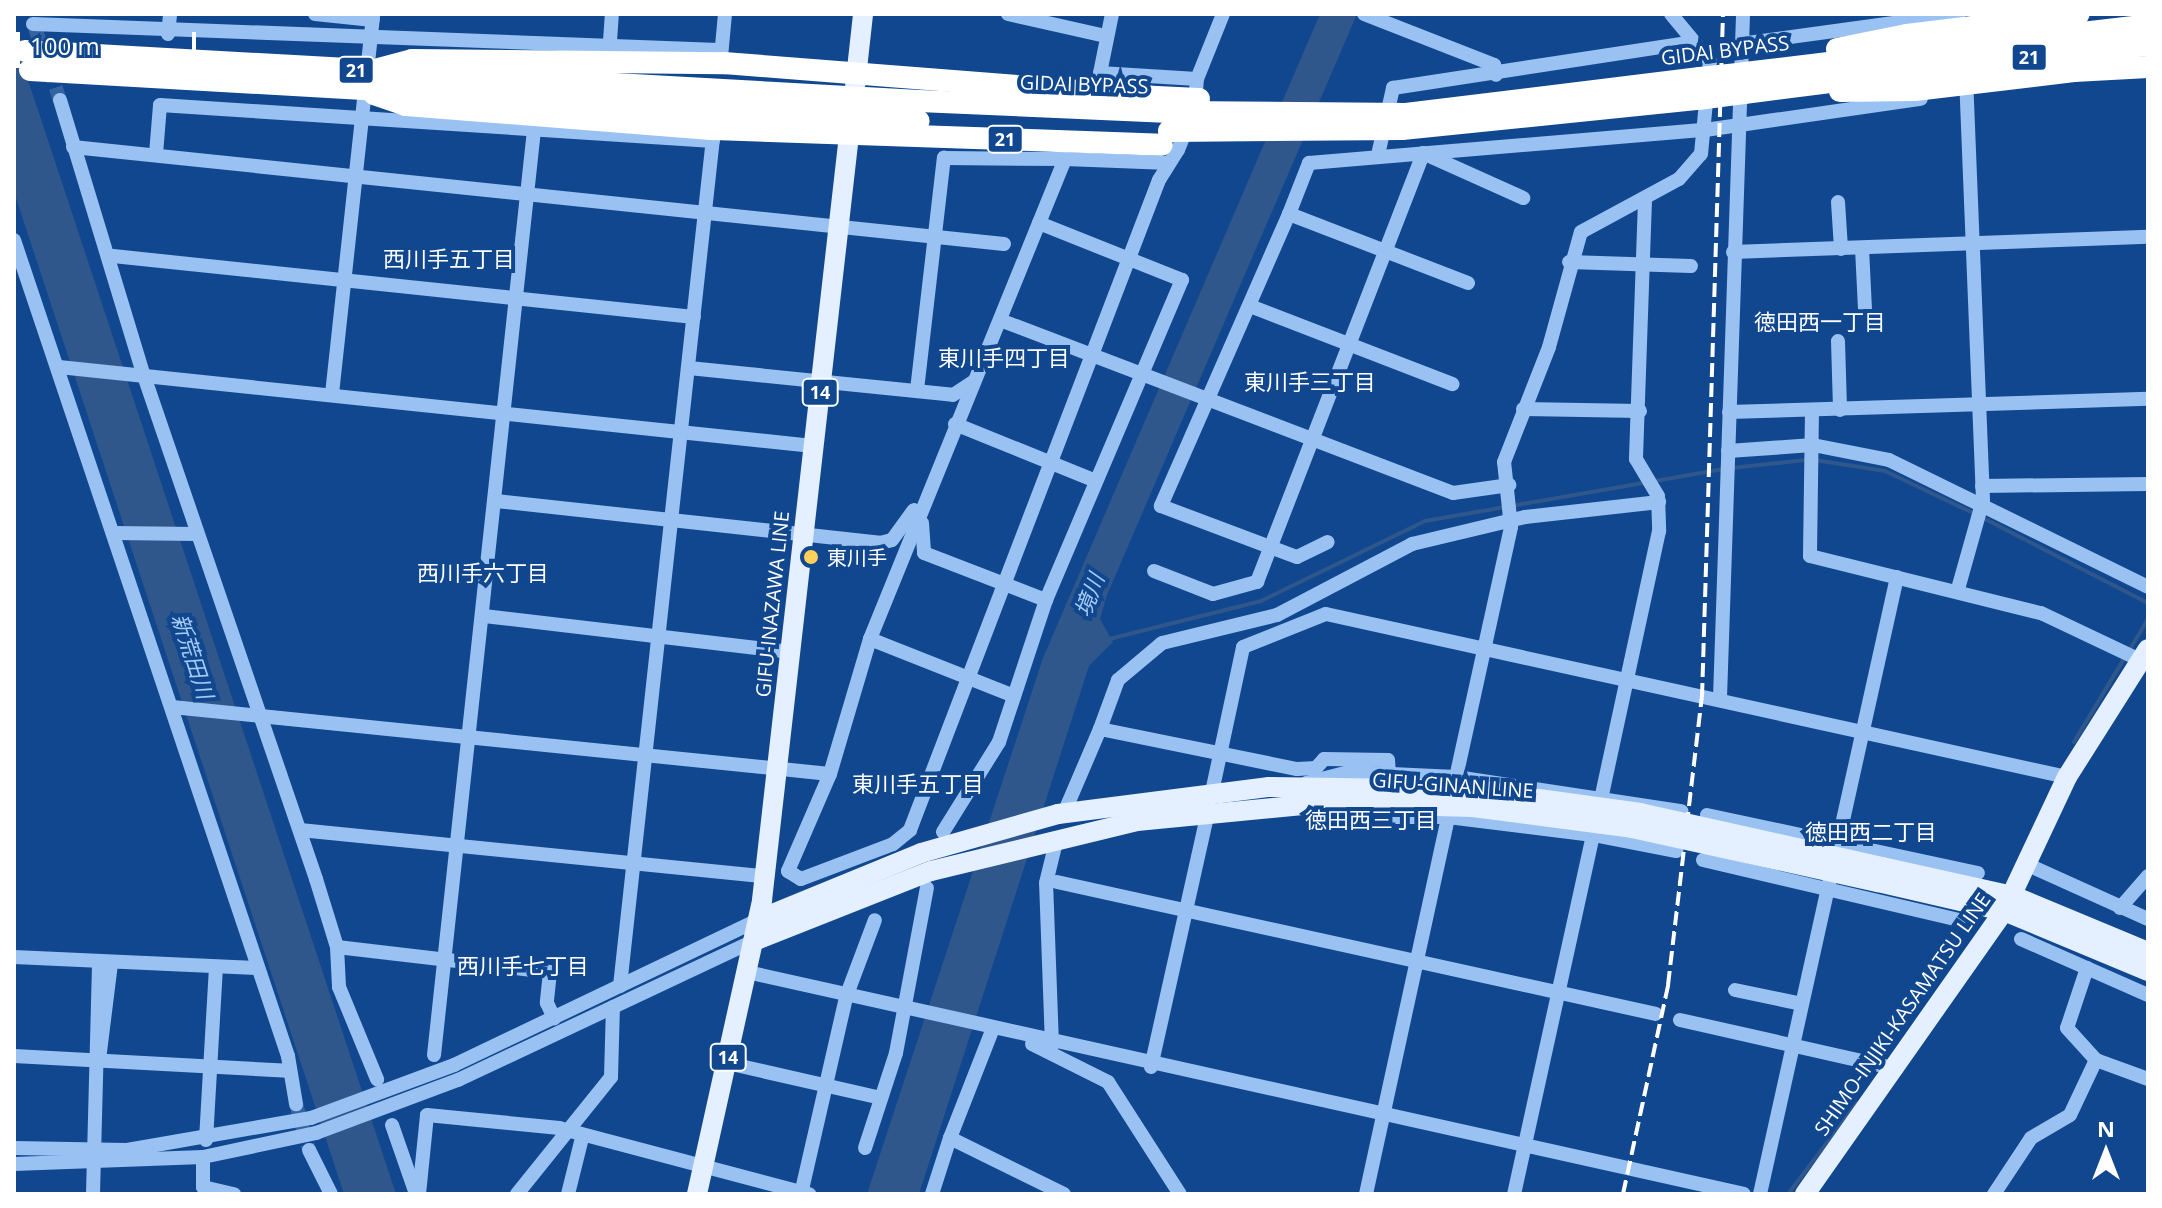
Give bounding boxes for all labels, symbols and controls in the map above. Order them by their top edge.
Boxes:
scale bar [20,16,200,66]
text: 100 m [30,29,100,62]
street label: GIDAI BYPASS [1660,30,1790,70]
road number: 21 [2009,43,2049,71]
road number: 21 [336,56,376,84]
street label: GIDAI BYPASS [1019,70,1149,98]
road number: 21 [985,125,1025,153]
district label: 西川手五丁目 [383,246,515,272]
district label: 徳田西一丁目 [1754,309,1886,335]
district label: 東川手四丁目 [938,345,1070,371]
district label: 東川手三丁目 [1244,369,1376,395]
road number: 14 [800,378,840,406]
street label: GIFU-INAZAWA LINE [750,510,794,698]
place label: 東川手 [827,545,887,569]
marker: 東川手 [802,548,820,566]
district label: 西川手六丁目 [417,560,549,586]
water label: 境川 [1069,570,1109,620]
water label: 新荒田川 [167,610,219,702]
street label: GIFU-GINAN LINE [1371,767,1535,803]
district label: 東川手五丁目 [852,771,984,797]
district label: 徳田西三丁目 [1305,807,1437,833]
district label: 徳田西二丁目 [1805,819,1937,845]
street label: SHIMO-INJIKI-KASAMATSU LINE [1809,888,1995,1140]
district label: 西川手七丁目 [457,953,589,979]
road number: 14 [708,1043,748,1071]
north arrow [2066,1112,2146,1192]
text: N [2097,1113,2115,1143]

